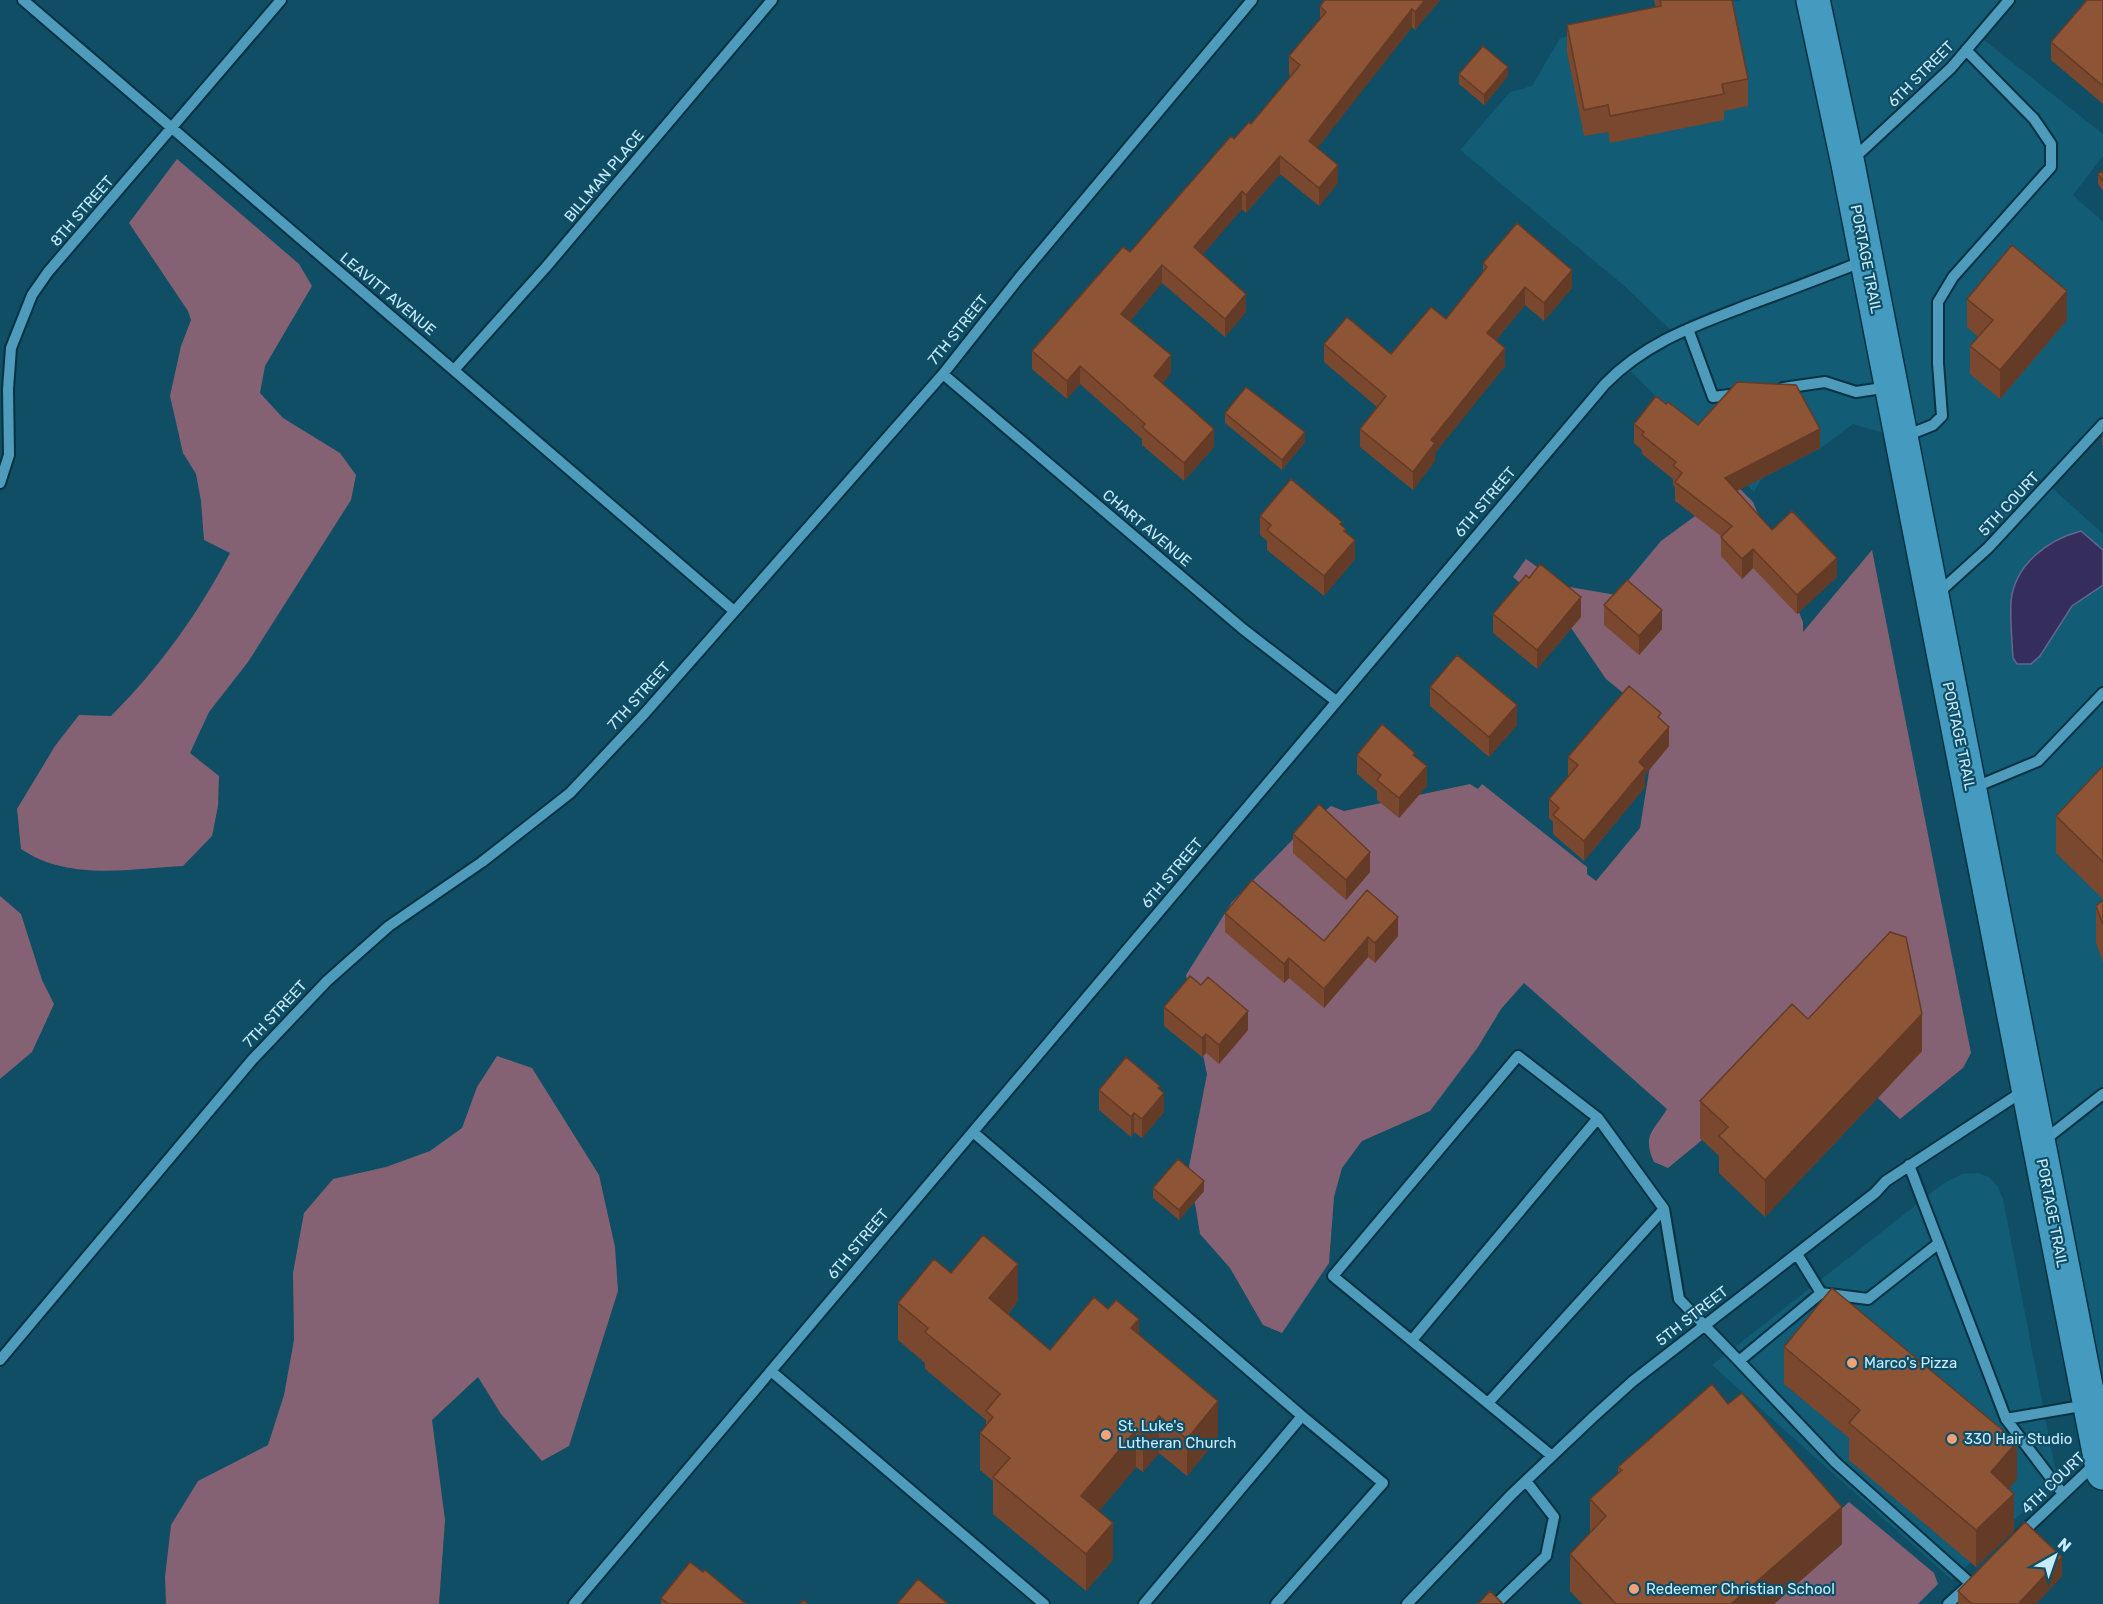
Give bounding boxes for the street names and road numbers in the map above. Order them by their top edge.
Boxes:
street label: 6TH STREET [1884,37,1958,111]
street label: BILLMAN PLACE [560,127,648,225]
street label: 8TH STREET [47,172,118,250]
street label: PORTAGE TRAIL [1847,203,1885,316]
street label: LEAVITT AVENUE [337,249,439,339]
street label: 7TH STREET [924,291,992,369]
street label: 6TH STREET [1450,463,1520,541]
street label: 5TH COURT [1975,468,2043,540]
street label: CHART AVENUE [1099,486,1195,570]
street label: 7TH STREET [604,658,674,734]
street label: PORTAGE TRAIL [1939,680,1979,793]
street label: 6TH STREET [1137,834,1207,912]
street label: 7TH STREET [239,976,311,1051]
street label: PORTAGE TRAIL [2033,1157,2071,1270]
street label: 6TH STREET [823,1205,893,1283]
street label: 5TH STREET [1652,1282,1732,1350]
street label: 4TH COURT [2018,1448,2089,1518]

